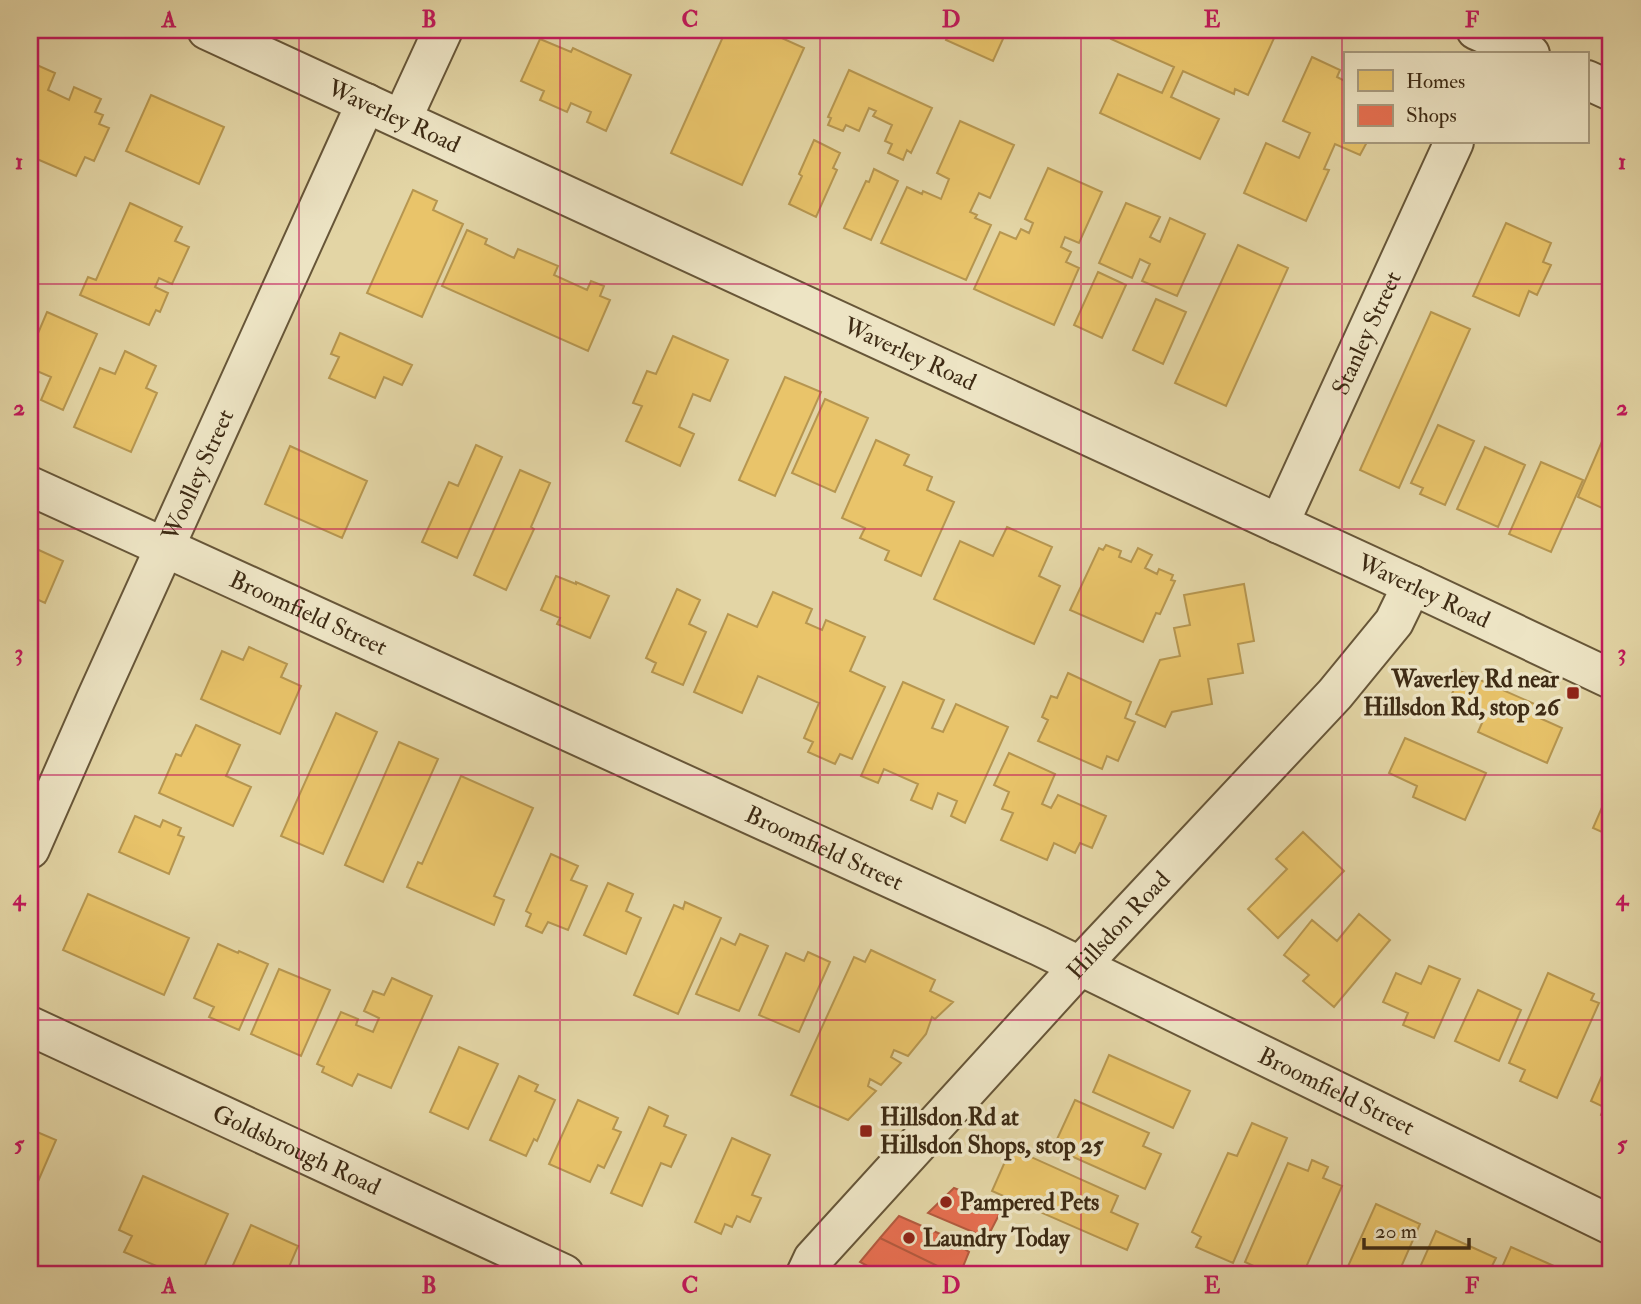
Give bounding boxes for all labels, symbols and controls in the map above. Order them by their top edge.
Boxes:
text: A [161,5,177,34]
text: B [421,5,437,34]
text: C [682,5,698,34]
text: D [942,5,960,34]
text: E [1204,5,1221,34]
text: F [1465,5,1480,34]
legend [1344,52,1588,144]
text: Homes [1406,68,1465,95]
street label: Waverley Road [322,72,466,160]
text: Shops [1406,102,1457,129]
text: 1 [15,147,23,176]
text: 1 [1618,147,1626,176]
street label: Stanley Street [1325,266,1408,400]
street label: Waverley Road [838,309,982,398]
text: 2 [13,393,25,422]
text: 2 [1616,393,1628,422]
street label: Woolley Street [154,404,241,546]
street label: Waverley Road [1352,546,1495,635]
street label: Broomfield Street [225,564,393,662]
text: 3 [15,638,23,667]
text: 3 [1618,638,1626,667]
place label: Waverley Rd near Hillsdon Rd, stop 26 [1363,664,1561,723]
marker: Waverley Rd near Hillsdon Rd, stop 26 [1565,685,1581,701]
street label: Broomfield Street [740,799,908,898]
street label: Hillsdon Road [1060,864,1177,986]
text: 4 [12,883,27,912]
text: 4 [1615,883,1630,912]
street label: Broomfield Street [1253,1040,1420,1142]
street label: Goldsbrough Road [208,1097,386,1202]
place label: Hillsdon Rd at Hillsdon Shops, stop 25 [880,1102,1104,1161]
marker: Hillsdon Rd at Hillsdon Shops, stop 25 [858,1123,874,1139]
text: 5 [14,1129,25,1158]
text: 5 [1617,1129,1628,1158]
place label: Pampered Pets [960,1187,1099,1218]
marker: Pampered Pets [938,1194,954,1210]
scale bar [1364,1206,1470,1250]
text: 20 m [1375,1218,1417,1245]
place label: Laundry Today [923,1223,1071,1254]
marker: Laundry Today [901,1230,917,1246]
text: A [161,1271,177,1300]
text: B [421,1271,437,1300]
text: C [682,1271,698,1300]
text: D [942,1271,960,1300]
text: E [1204,1271,1221,1300]
text: F [1465,1271,1480,1300]

